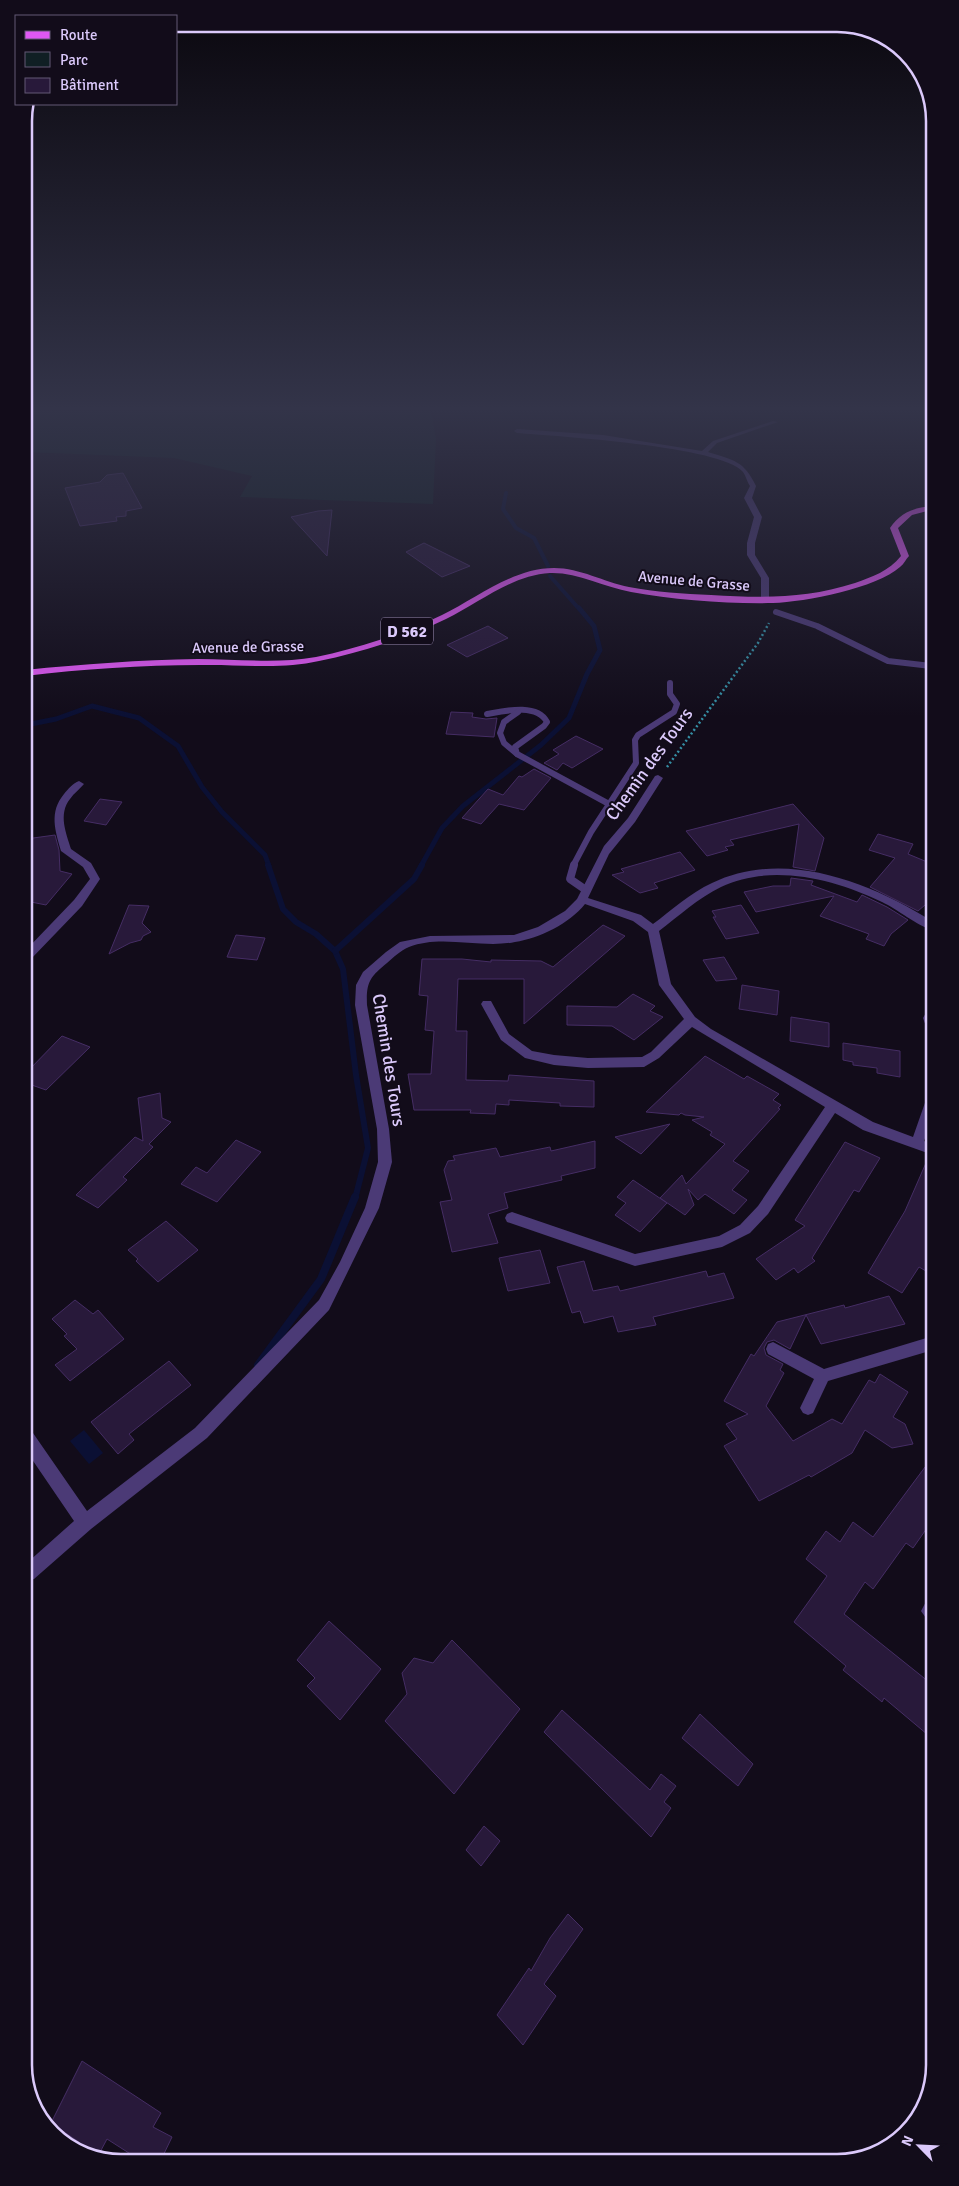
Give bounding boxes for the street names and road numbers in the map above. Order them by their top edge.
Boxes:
street label: Avenue de Grasse [637,567,751,595]
road number: D 562 [381,618,433,644]
street label: Avenue de Grasse [192,637,304,657]
street label: Chemin des Tours [601,703,697,825]
street label: Chemin des Tours [368,992,410,1128]

